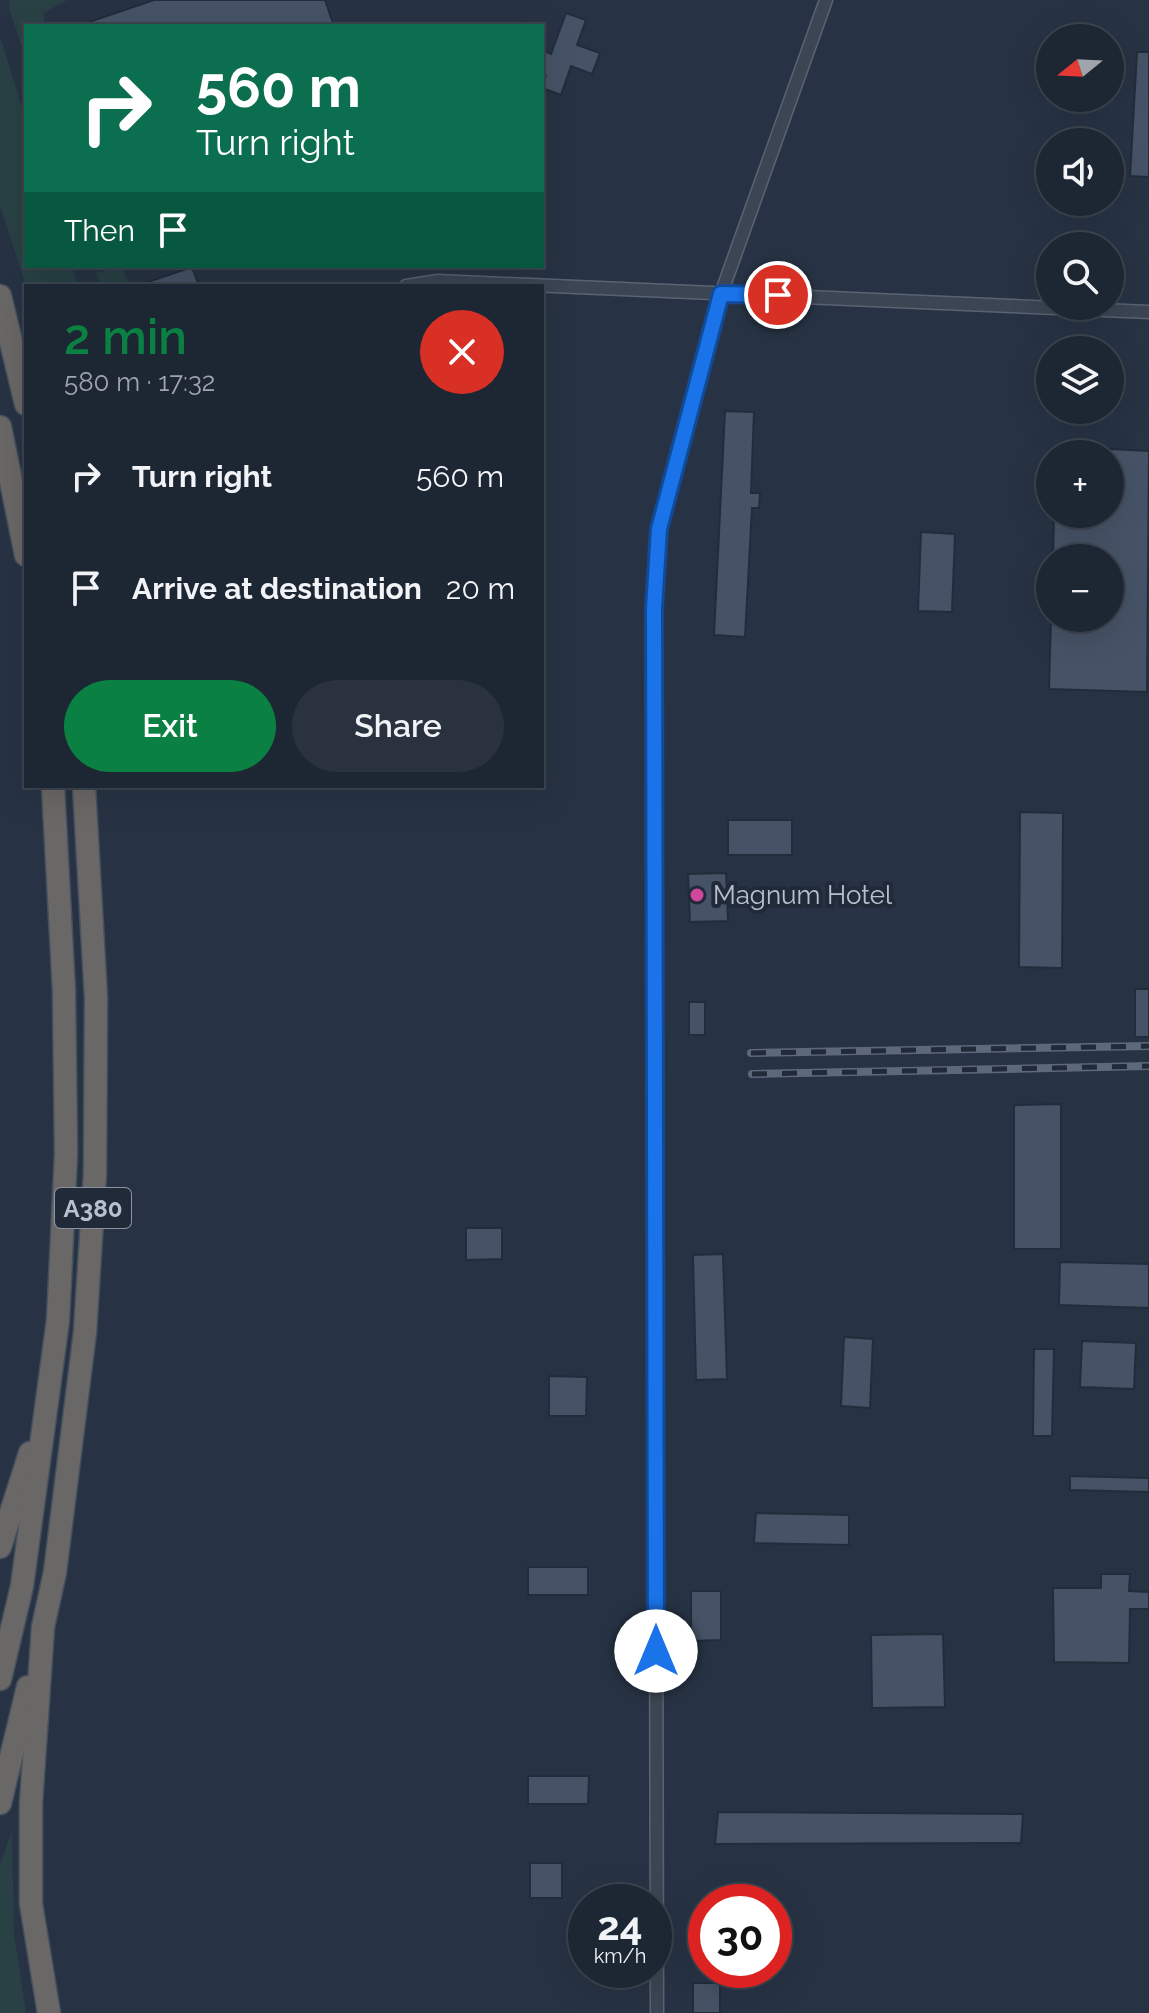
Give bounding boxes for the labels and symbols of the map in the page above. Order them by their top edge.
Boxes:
north arrow [1036,24,1124,112]
pin [744,261,812,329]
place label: Magnum Hotel [713,880,893,910]
marker: Magnum Hotel [688,886,706,904]
road number: A380 [55,1188,131,1228]
position arrow [614,1609,698,1693]
speed limit sign: 30 [688,1884,792,1988]

